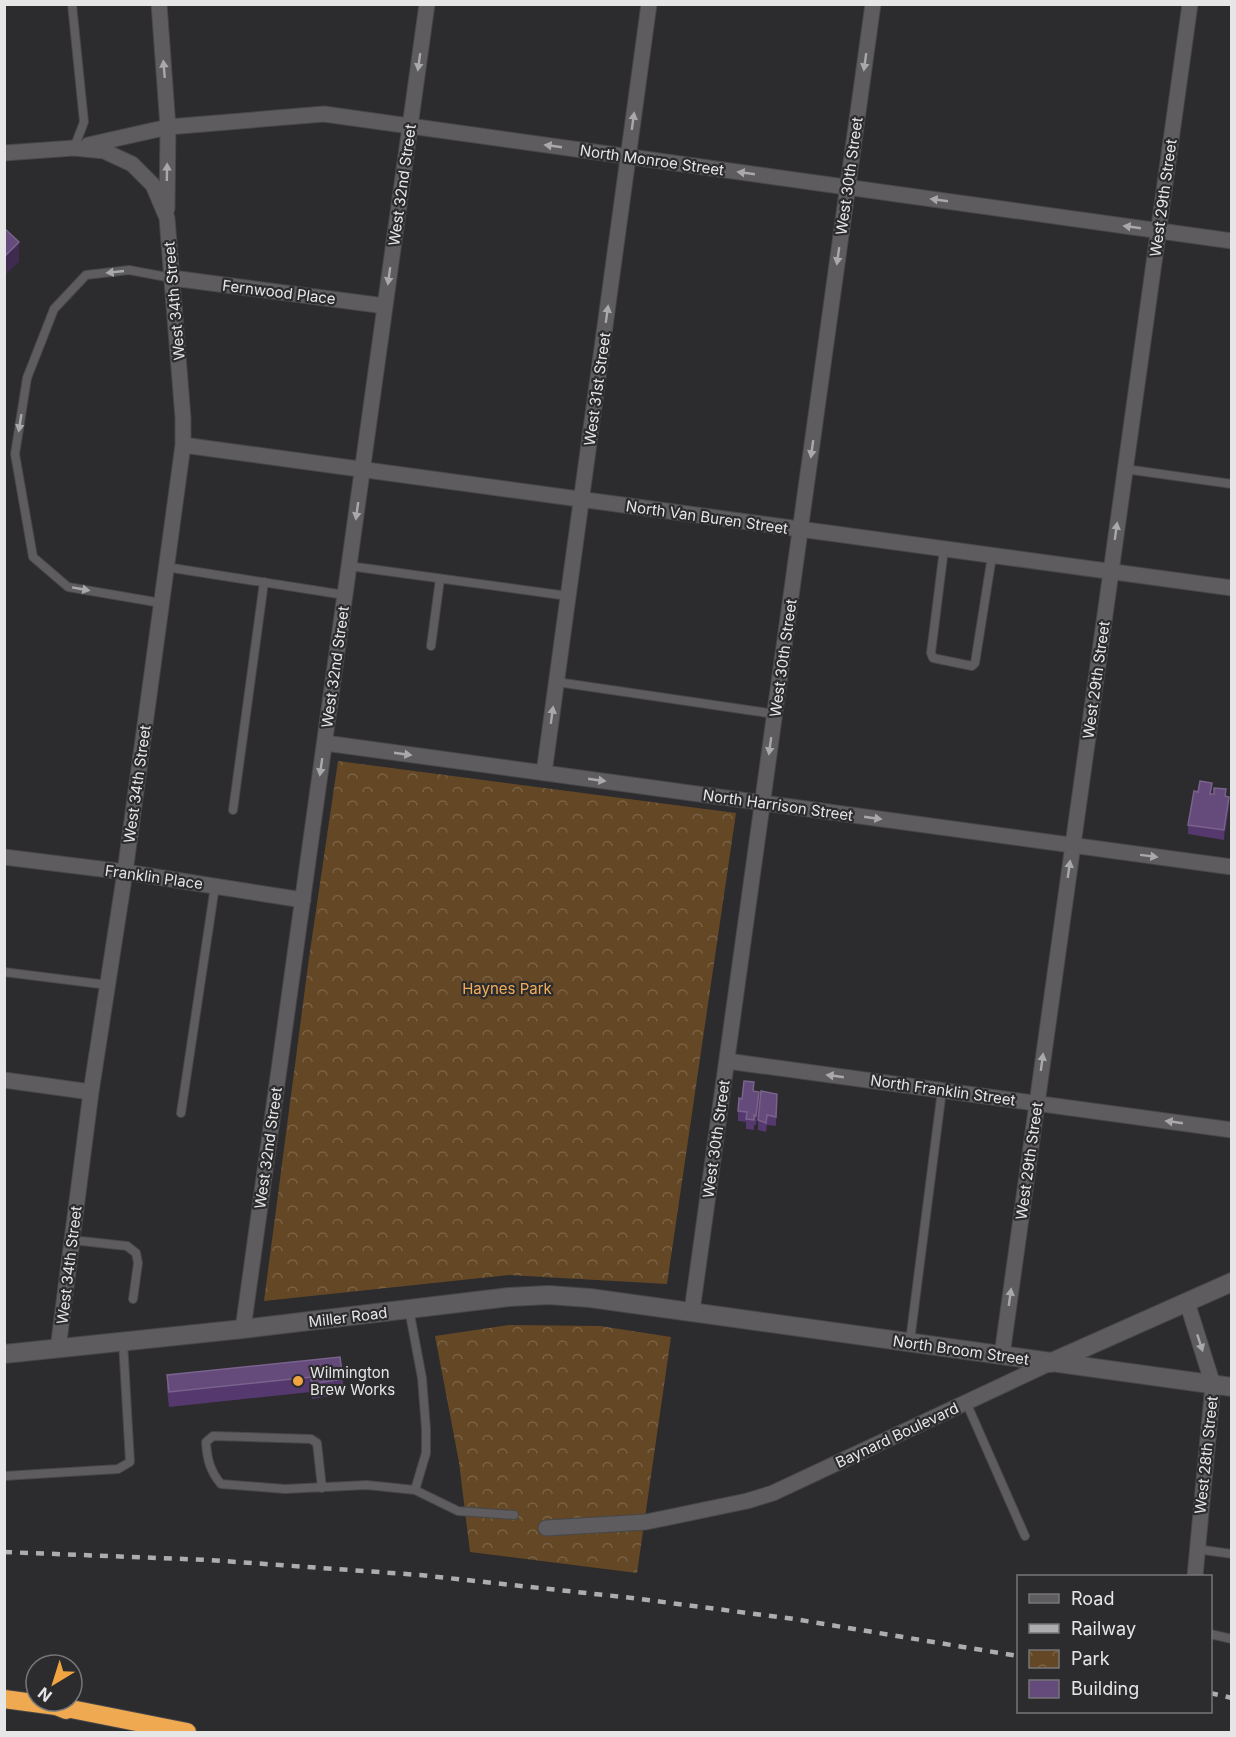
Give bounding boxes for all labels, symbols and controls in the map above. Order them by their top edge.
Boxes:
one-way arrow [414,53,423,72]
one-way arrow [861,53,870,72]
one-way arrow [159,60,169,79]
one-way arrow [628,111,638,130]
street label: West 30th Street [831,116,867,236]
street label: West 32nd Street [384,123,420,247]
street label: West 29th Street [1145,138,1181,258]
street label: North Monroe Street [579,140,725,180]
one-way arrow [543,141,562,150]
one-way arrow [162,163,172,182]
one-way arrow [736,168,755,177]
one-way arrow [929,195,948,204]
one-way arrow [1122,222,1141,231]
street label: West 34th Street [159,241,189,361]
one-way arrow [834,246,843,265]
one-way arrow [105,267,124,277]
one-way arrow [385,267,394,286]
street label: Fernwood Place [221,276,337,308]
one-way arrow [602,304,611,323]
street label: West 31st Street [580,331,614,447]
one-way arrow [15,413,24,432]
one-way arrow [807,439,816,458]
street label: North Van Buren Street [625,496,789,538]
one-way arrow [352,502,361,521]
one-way arrow [1112,521,1121,540]
one-way arrow [72,585,91,594]
street label: West 30th Street [765,598,801,718]
street label: West 32nd Street [317,605,353,729]
street label: West 29th Street [1078,620,1114,740]
one-way arrow [548,706,557,725]
street label: West 34th Street [119,724,155,844]
one-way arrow [766,736,775,755]
one-way arrow [394,749,413,758]
one-way arrow [317,757,326,776]
one-way arrow [587,776,606,785]
street label: North Harrison Street [702,785,854,825]
one-way arrow [864,814,883,823]
one-way arrow [1140,851,1159,861]
one-way arrow [1065,860,1074,879]
street label: Franklin Place [104,861,204,893]
park label: Haynes Park [462,979,553,998]
one-way arrow [1038,1053,1047,1072]
street label: North Franklin Street [869,1070,1017,1110]
one-way arrow [825,1071,844,1080]
street label: West 30th Street [698,1079,734,1199]
street label: West 32nd Street [250,1086,286,1210]
street label: West 29th Street [1011,1101,1047,1221]
one-way arrow [1164,1118,1183,1127]
street label: West 34th Street [52,1205,86,1325]
one-way arrow [1005,1288,1014,1307]
street label: Miller Road [308,1303,388,1331]
street label: North Broom Street [892,1331,1030,1369]
one-way arrow [1196,1334,1205,1352]
place label: Wilmington Brew Works [310,1363,395,1399]
marker: Wilmington Brew Works [291,1374,305,1388]
street label: West 28th Street [1190,1395,1222,1515]
street label: Baynard Boulevard [832,1398,962,1472]
legend [1017,1575,1212,1713]
text: Road [1071,1588,1114,1609]
text: Railway [1071,1618,1136,1639]
text: Park [1071,1648,1110,1669]
north arrow [24,1653,84,1713]
text: Building [1071,1678,1139,1699]
text: N [34,1683,56,1706]

